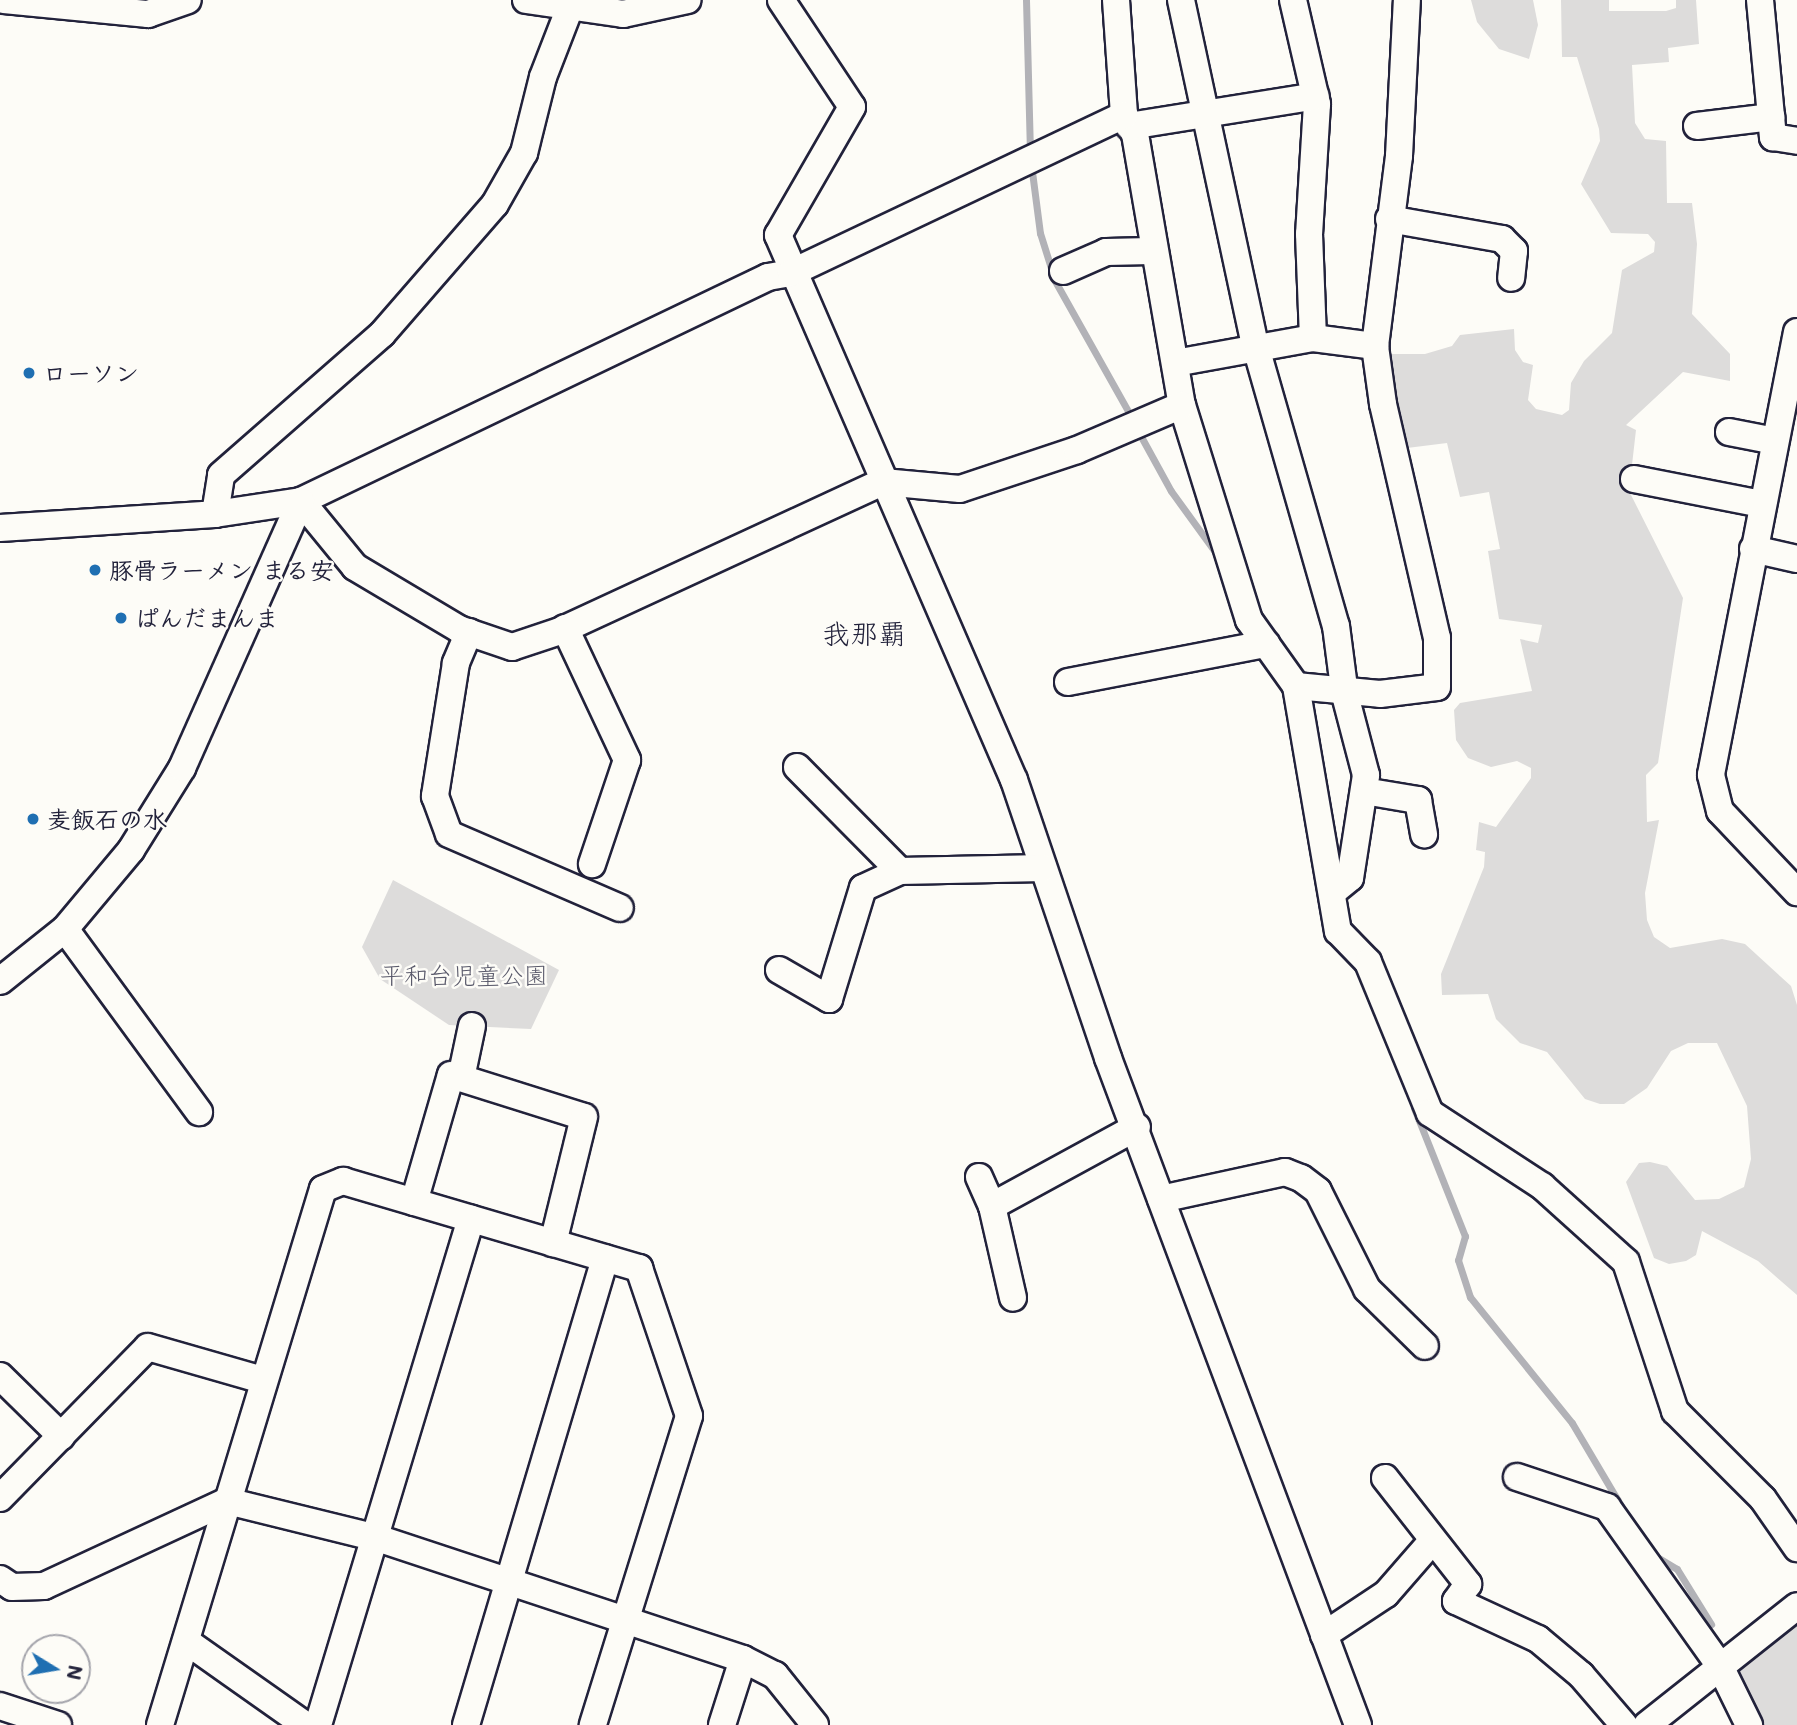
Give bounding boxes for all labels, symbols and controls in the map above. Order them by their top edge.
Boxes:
place label: ローソン [43,359,139,387]
marker: ローソン [21,365,37,381]
place label: 豚骨ラーメン まる安 [109,556,334,584]
marker: 豚骨ラーメン まる安 [87,562,103,578]
place label: ぱんだまんま [135,604,279,632]
marker: ぱんだまんま [113,610,129,626]
district label: 我那覇 [822,616,906,650]
place label: 麦飯石の水 [47,805,167,833]
marker: 麦飯石の水 [25,811,41,827]
park label: 平和台児童公園 [380,961,548,989]
north arrow [21,1634,91,1704]
text: N [61,1663,89,1682]

